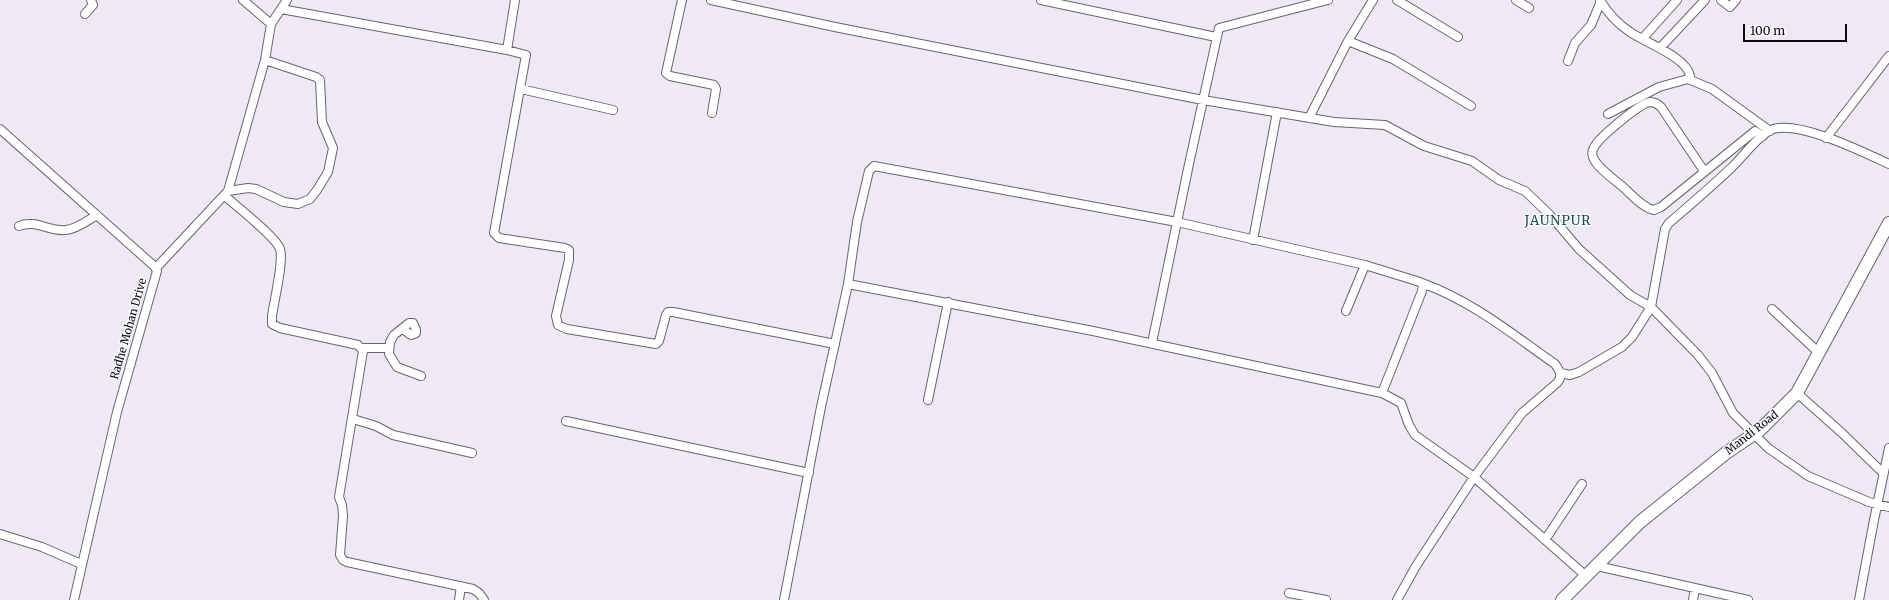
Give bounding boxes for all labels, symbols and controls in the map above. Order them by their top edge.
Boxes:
scale bar [1745,16,1849,42]
text: 100 m [1750,23,1785,38]
district label: JAUNPUR [1525,213,1591,229]
street label: Radhe Mohan Drive [108,277,150,381]
street label: Mandi Road [1723,408,1781,458]

